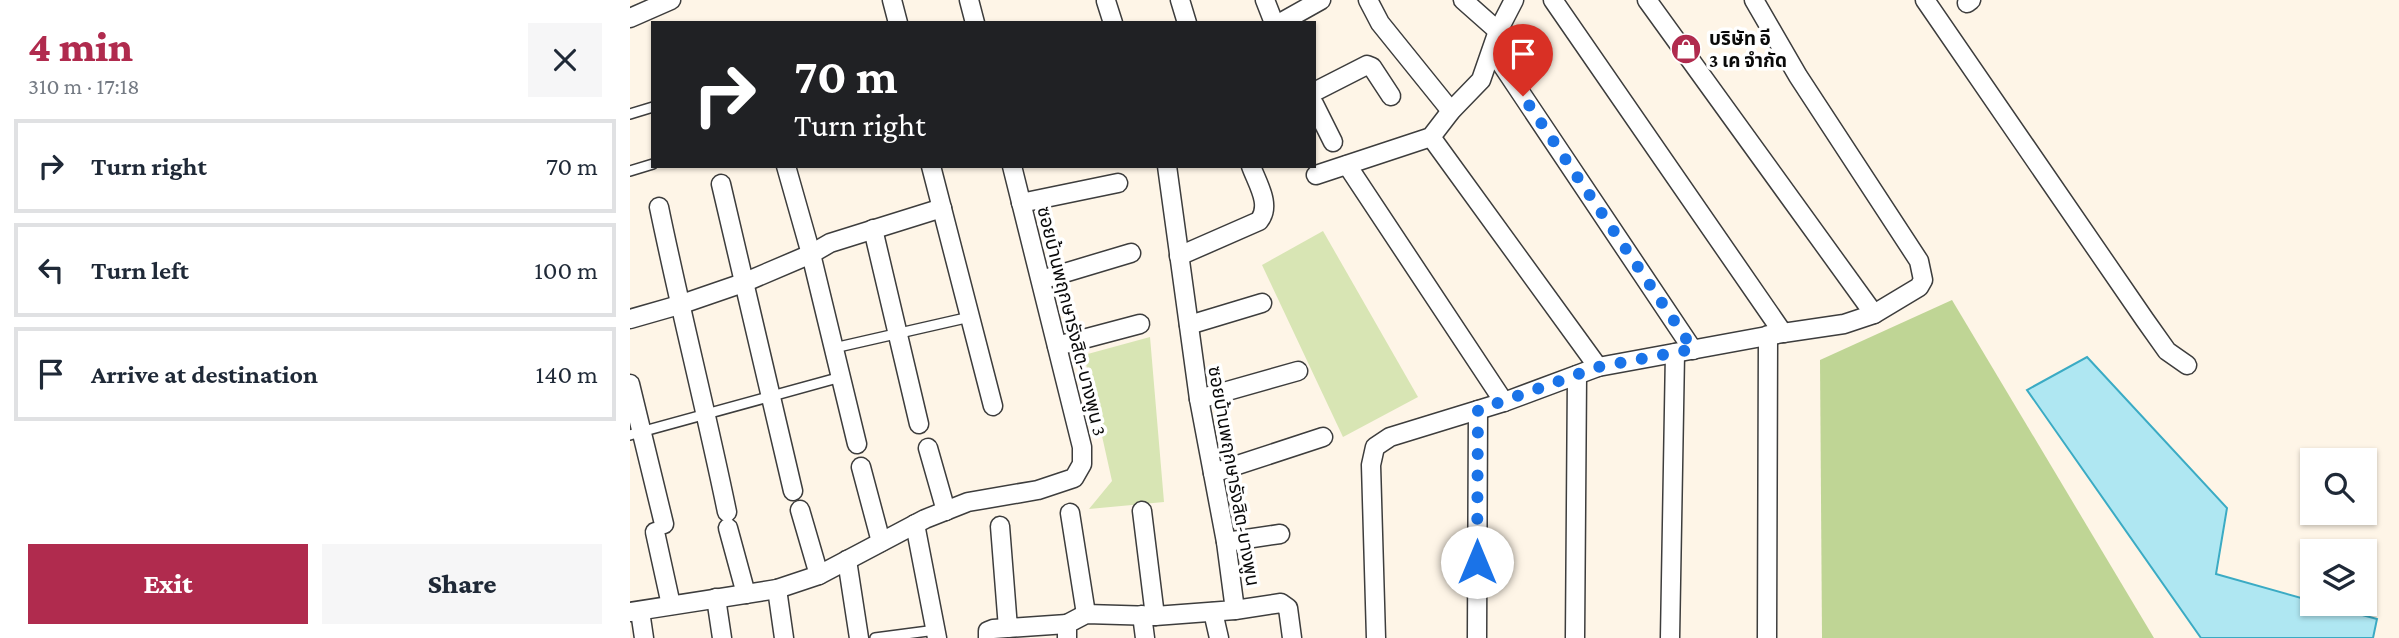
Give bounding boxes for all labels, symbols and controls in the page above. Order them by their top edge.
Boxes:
text: 4 min [28,23,133,70]
button: close [528,23,602,97]
pin [1493,24,1553,96]
place label: บริษัท อี 3 เค จำกัด [1709,28,1787,71]
shop icon: บริษัท อี 3 เค จำกัด [1669,32,1703,66]
icon: arrive [1504,35,1542,73]
icon: right [679,49,770,140]
text: 70 m [794,49,898,104]
text: 310 m · 17:18 [28,73,140,99]
text: Turn right [794,107,926,143]
icon: right [32,147,70,185]
text: Turn right [91,152,207,181]
text: 70 m [546,152,598,181]
street label: ซอยบ้านพฤกษารังสิต-บางพูน 3 [1031,204,1112,438]
icon: left [32,251,70,289]
text: Turn left [91,256,189,285]
text: 100 m [534,256,598,285]
icon: arrive [32,355,70,393]
text: Arrive at destination [91,360,318,389]
text: 140 m [536,360,598,389]
street label: ซอยบ้านพฤกษารังสิต-บางพูน [1202,364,1265,588]
map controls [2300,448,2377,616]
button: search [2300,448,2377,525]
position arrow [1440,525,1514,599]
button: layers [2300,539,2377,616]
button: Exit [28,544,308,624]
button: Share [322,544,602,624]

